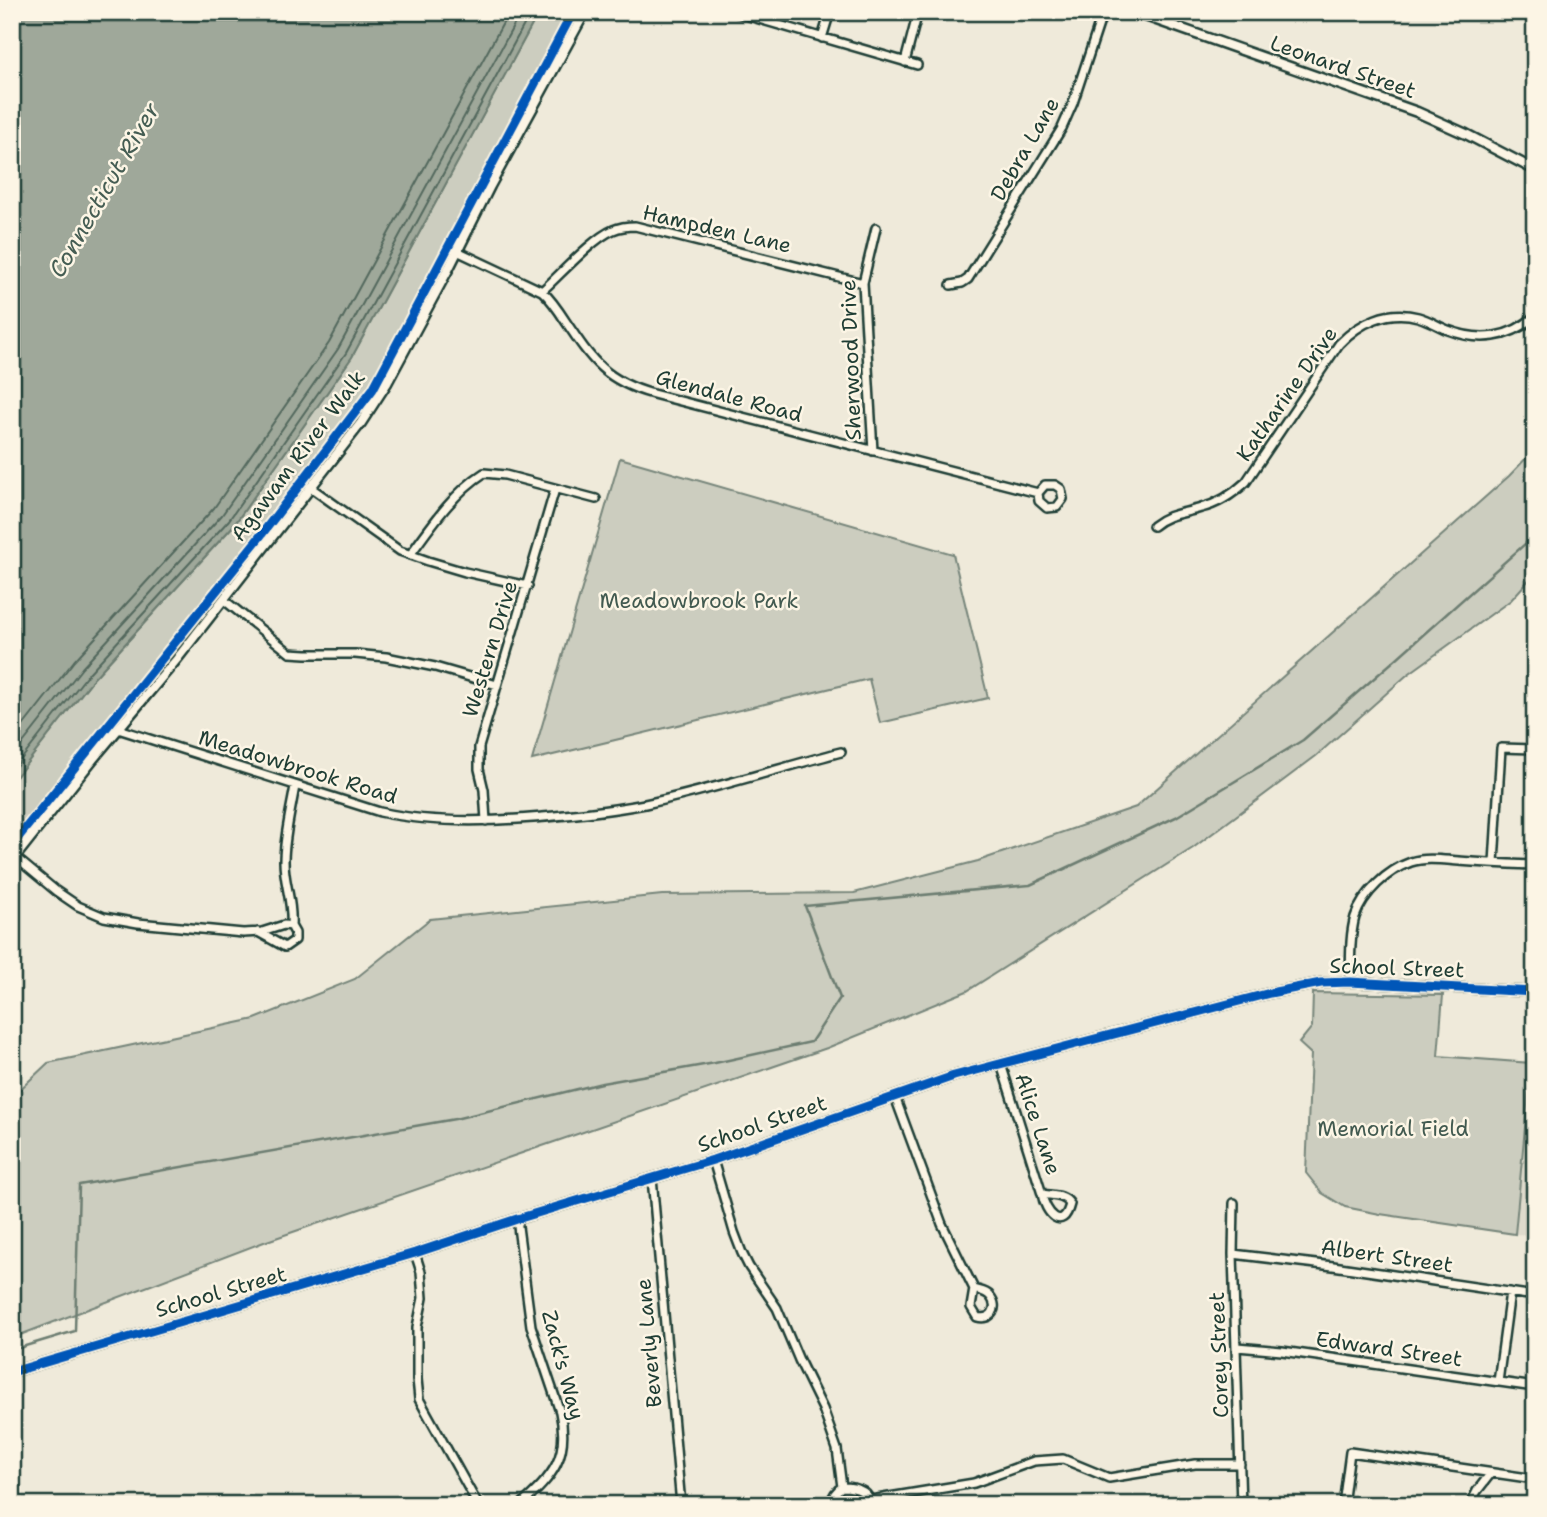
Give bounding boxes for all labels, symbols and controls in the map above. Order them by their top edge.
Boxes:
street label: Leonard Street [1266,29,1420,105]
street label: Debra Lane [984,92,1066,206]
water label: Connecticut River [42,96,167,283]
street label: Hampden Lane [640,198,794,260]
street label: Sherwood Drive [834,279,868,441]
street label: Katharine Drive [1230,321,1344,467]
street label: Glendale Road [653,363,805,429]
street label: Agawam River Walk [224,365,372,547]
street label: Western Drive [456,577,524,721]
park label: Meadowbrook Park [599,587,799,615]
street label: Meadowbrook Road [195,723,401,811]
street label: School Street [1329,952,1465,984]
street label: Alice Lane [1008,1070,1068,1178]
street label: School Street [694,1089,830,1159]
park label: Memorial Field [1317,1115,1469,1143]
street label: Albert Street [1319,1233,1455,1279]
street label: School Street [152,1260,290,1324]
street label: Beverly Lane [629,1277,669,1409]
street label: Corey Street [1203,1291,1235,1419]
street label: Zack's Way [535,1307,591,1423]
street label: Edward Street [1314,1325,1464,1373]

